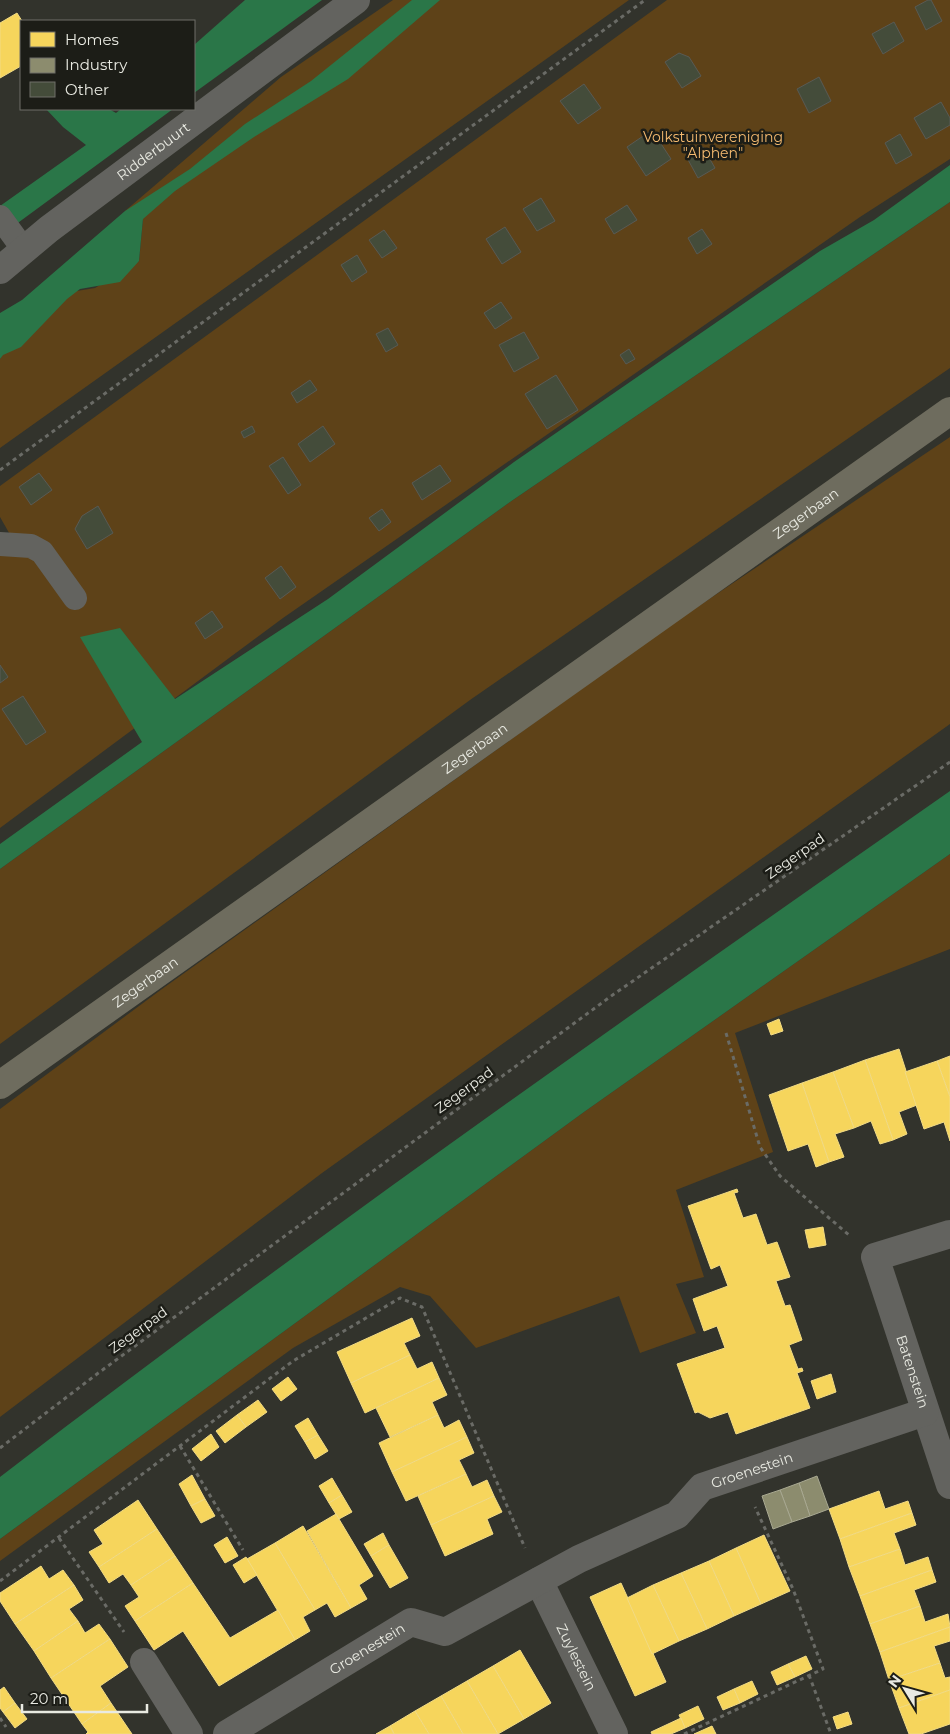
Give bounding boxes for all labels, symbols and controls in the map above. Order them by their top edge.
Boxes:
legend [20,20,195,110]
text: Homes [65,30,119,49]
text: Industry [65,55,128,74]
text: Other [65,80,109,99]
street label: Ridderbuurt [113,118,194,184]
park label: Volkstuinvereniging "Alphen" [643,128,783,162]
street label: Zegerbaan [769,484,842,543]
street label: Zegerbaan [438,719,511,778]
street label: Zegerpad [762,829,828,883]
street label: Zegerbaan [109,953,182,1011]
street label: Zegerpad [431,1063,497,1117]
street label: Zegerpad [105,1303,171,1357]
street label: Batenstein [892,1333,933,1411]
street label: Groenestein [708,1448,795,1492]
street label: Groenestein [326,1619,408,1679]
street label: Zuylestein [552,1621,600,1694]
north arrow [880,1664,930,1714]
text: N [884,1671,905,1691]
scale bar [22,1682,148,1714]
text: 20 m [30,1689,68,1708]

